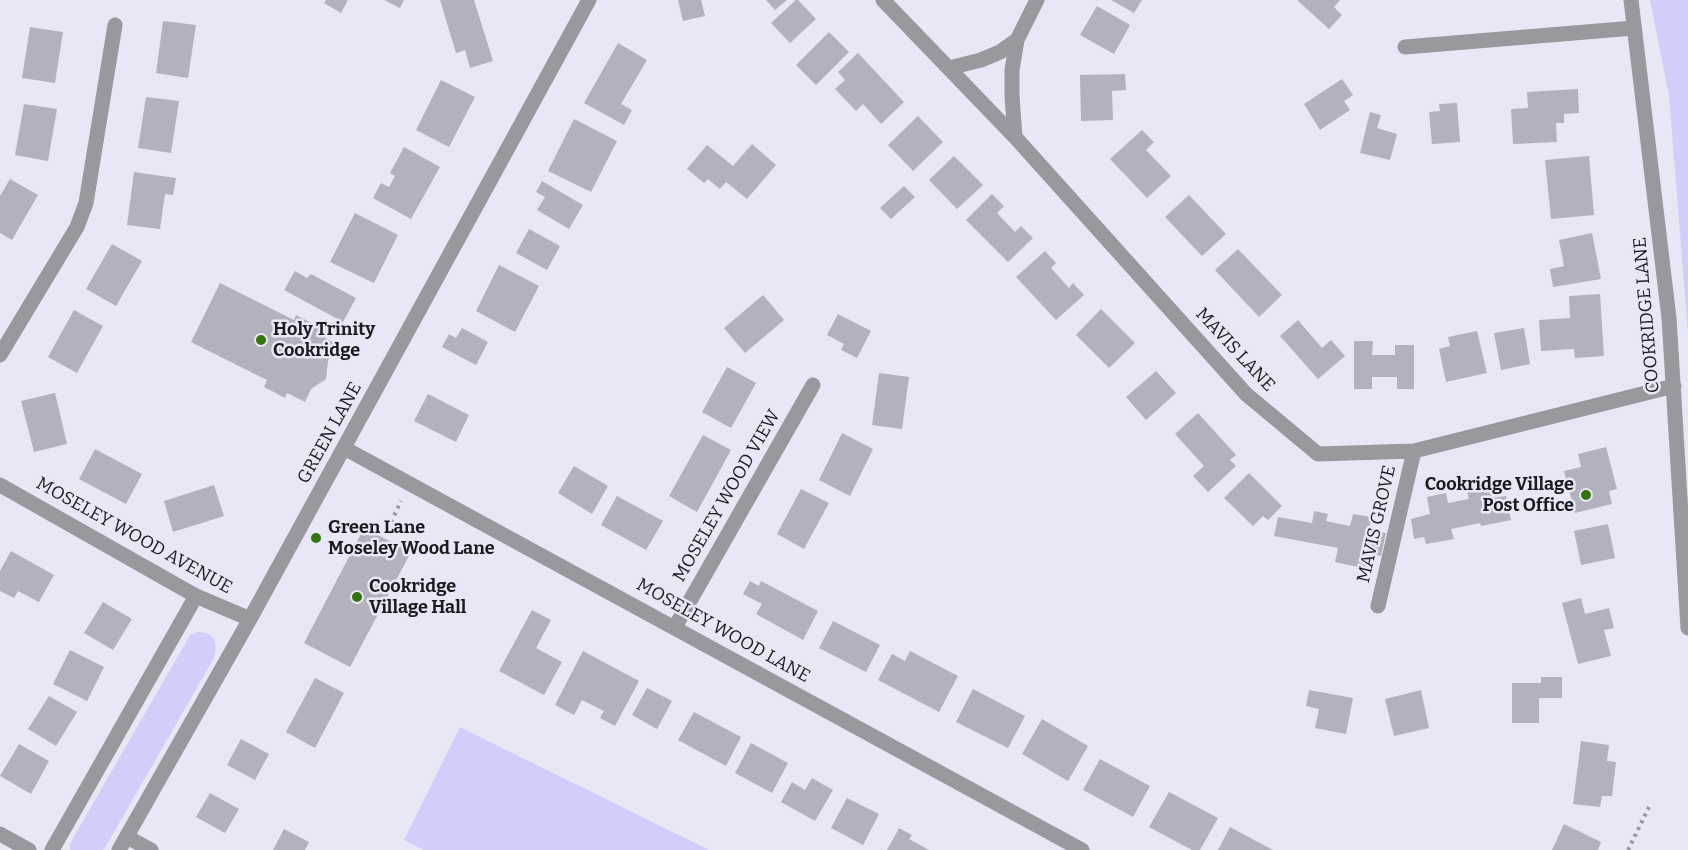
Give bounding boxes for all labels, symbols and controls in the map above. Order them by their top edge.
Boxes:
street label: COOKRIDGE LANE [1629,236,1665,394]
street label: MAVIS LANE [1191,304,1279,396]
place label: Holy Trinity Cookridge [273,319,375,362]
marker: Holy Trinity Cookridge [254,333,268,347]
street label: GREEN LANE [293,378,367,488]
street label: MOSELEY WOOD VIEW [669,406,785,586]
street label: MAVIS GROVE [1353,463,1401,585]
street label: MOSELEY WOOD AVENUE [32,473,236,599]
place label: Cookridge Village Post Office [1425,474,1574,516]
marker: Cookridge Village Post Office [1579,488,1593,502]
place label: Green Lane Moseley Wood Lane [328,517,495,560]
marker: Green Lane Moseley Wood Lane [309,531,323,545]
street label: MOSELEY WOOD LANE [632,574,814,688]
place label: Cookridge Village Hall [369,576,466,618]
marker: Cookridge Village Hall [350,590,364,604]

